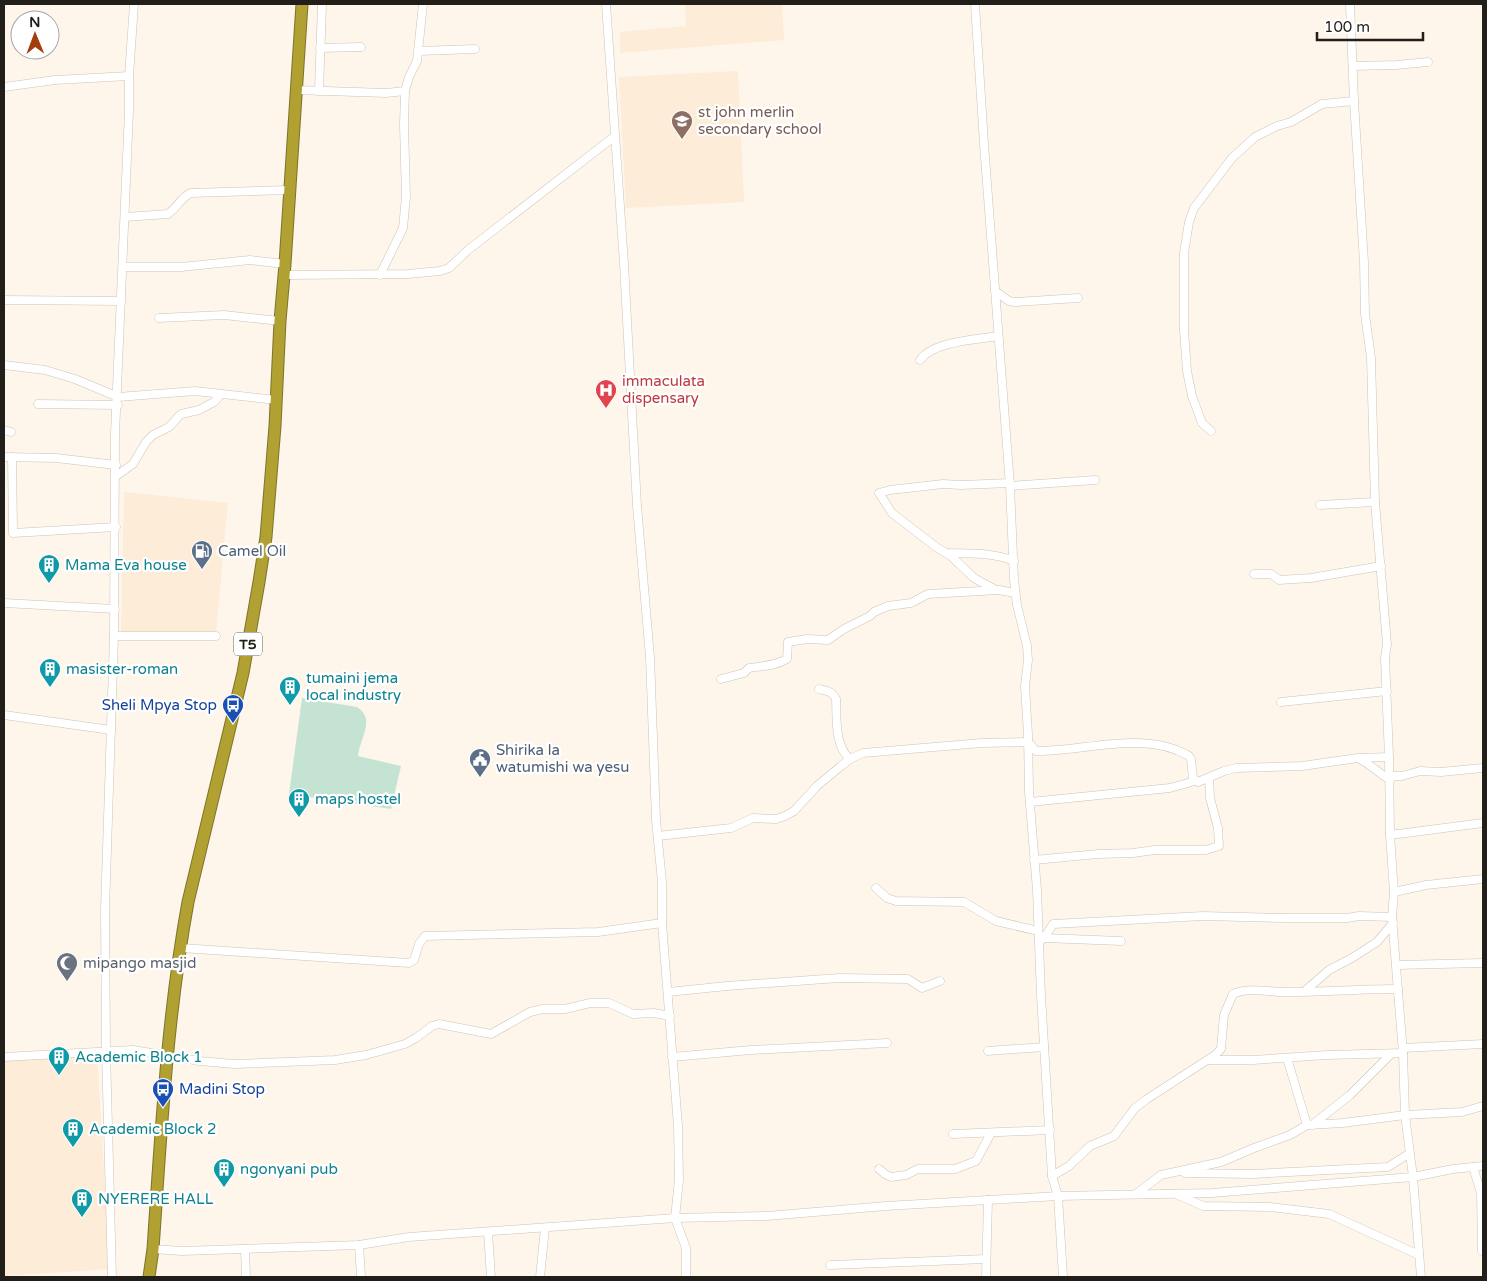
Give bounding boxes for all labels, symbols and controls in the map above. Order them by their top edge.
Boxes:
north arrow [10,10,60,60]
scale bar [1317,10,1423,42]
text: N [29,14,41,31]
text: 100 m [1324,18,1370,36]
place label: st john merlin secondary school [698,103,822,138]
school or university icon: st john merlin secondary school [670,109,694,140]
place label: immaculata dispensary [622,372,705,407]
hospital icon: immaculata dispensary [594,378,618,409]
fuel station icon: Camel Oil [190,539,214,570]
place label: Camel Oil [218,542,286,560]
building icon: Mama Eva house [37,553,61,584]
place label: Mama Eva house [65,556,187,574]
road number: T5 [234,633,262,656]
building icon: masister-roman [38,657,62,688]
place label: masister-roman [66,660,178,678]
place label: tumaini jema local industry [306,669,401,704]
building icon: tumaini jema local industry [278,675,302,706]
bus stop icon: Sheli Mpya Stop [221,693,245,724]
place label: Sheli Mpya Stop [102,696,217,714]
place label: Shirika la watumishi wa yesu [496,741,629,776]
public building icon: Shirika la watumishi wa yesu [468,747,492,778]
building icon: maps hostel [287,787,311,818]
place label: maps hostel [315,790,401,808]
mosque icon: mipango masjid [55,951,79,982]
place label: mipango masjid [83,954,196,972]
building icon: Academic Block 1 [47,1045,71,1076]
place label: Academic Block 1 [75,1048,202,1066]
bus stop icon: Madini Stop [151,1077,175,1108]
place label: Madini Stop [179,1080,265,1098]
building icon: Academic Block 2 [61,1117,85,1148]
place label: Academic Block 2 [89,1120,216,1138]
building icon: ngonyani pub [212,1157,236,1188]
place label: ngonyani pub [240,1160,338,1178]
building icon: NYERERE HALL [70,1187,94,1218]
place label: NYERERE HALL [98,1190,214,1208]

